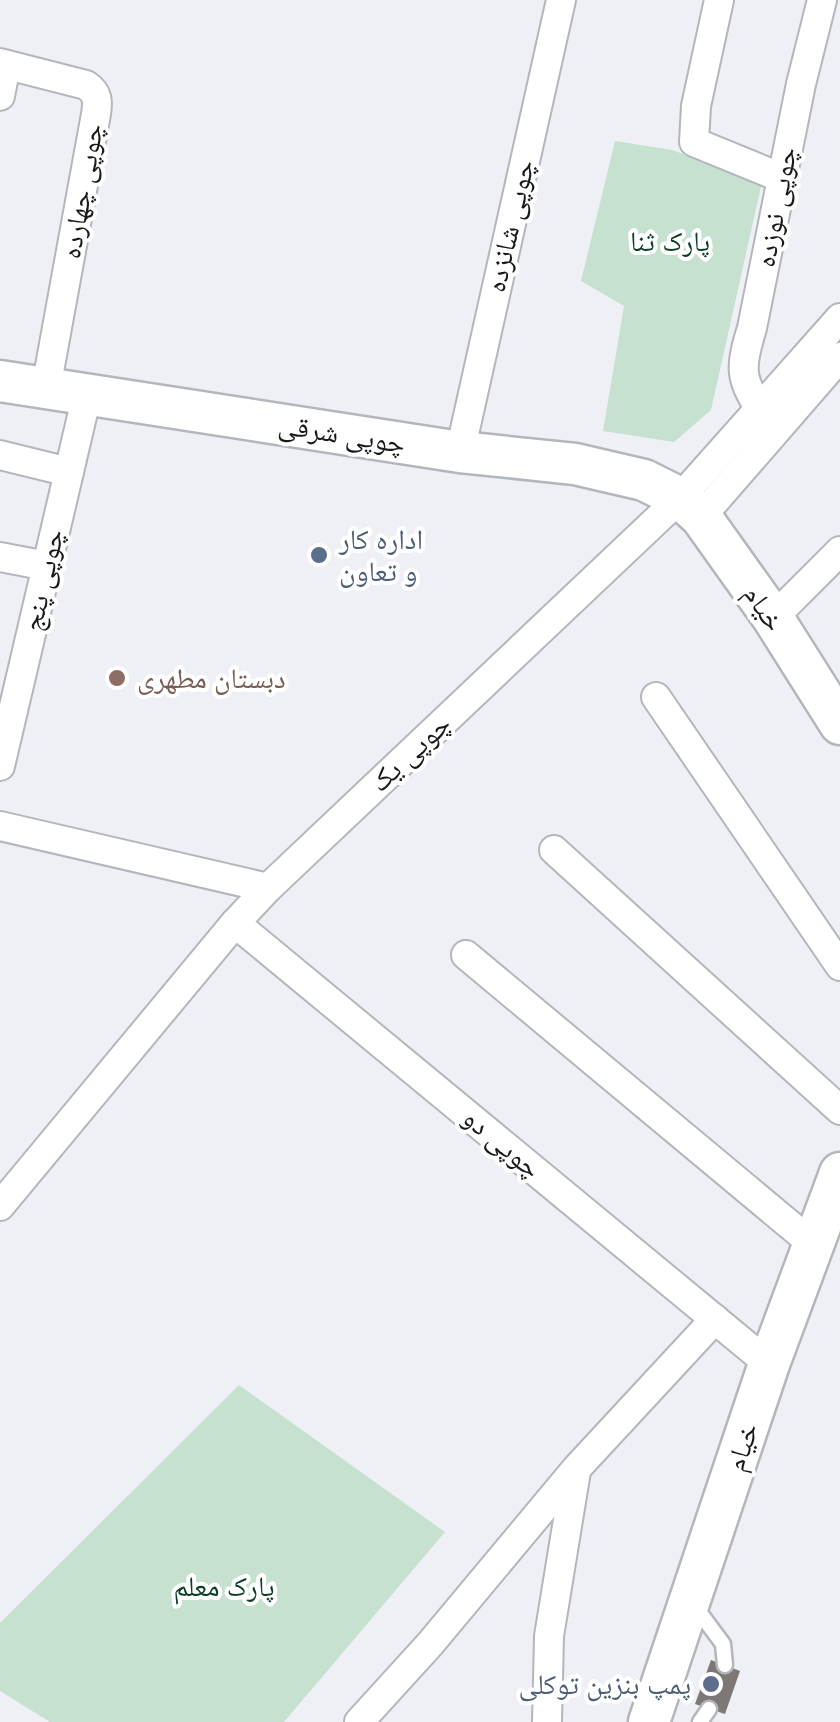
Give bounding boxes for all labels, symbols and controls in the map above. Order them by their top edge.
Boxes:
street label: چوپی چهارده [52,121,112,261]
street label: چوپی نوزده [746,144,806,270]
street label: چوپی شانزده [477,156,543,296]
park label: پارک ثنا [630,223,710,260]
street label: چوپی شرقی [276,406,408,462]
place label: اداره کار و تعاون [338,521,423,590]
street label: چوپی پنج [13,525,73,635]
marker: اداره کار و تعاون [308,544,330,566]
street label: خیام [735,577,793,639]
place label: دبستان مطهری [137,660,286,697]
marker: دبستان مطهری [106,667,128,689]
street label: چوپی یک [361,706,459,800]
street label: چوپی دو [455,1099,549,1187]
street label: خیام [717,1418,767,1476]
park label: پارک معلم [173,1568,275,1605]
place label: پمپ بنزین توکلی [518,1666,691,1703]
marker: پمپ بنزین توکلی [700,1673,722,1695]

